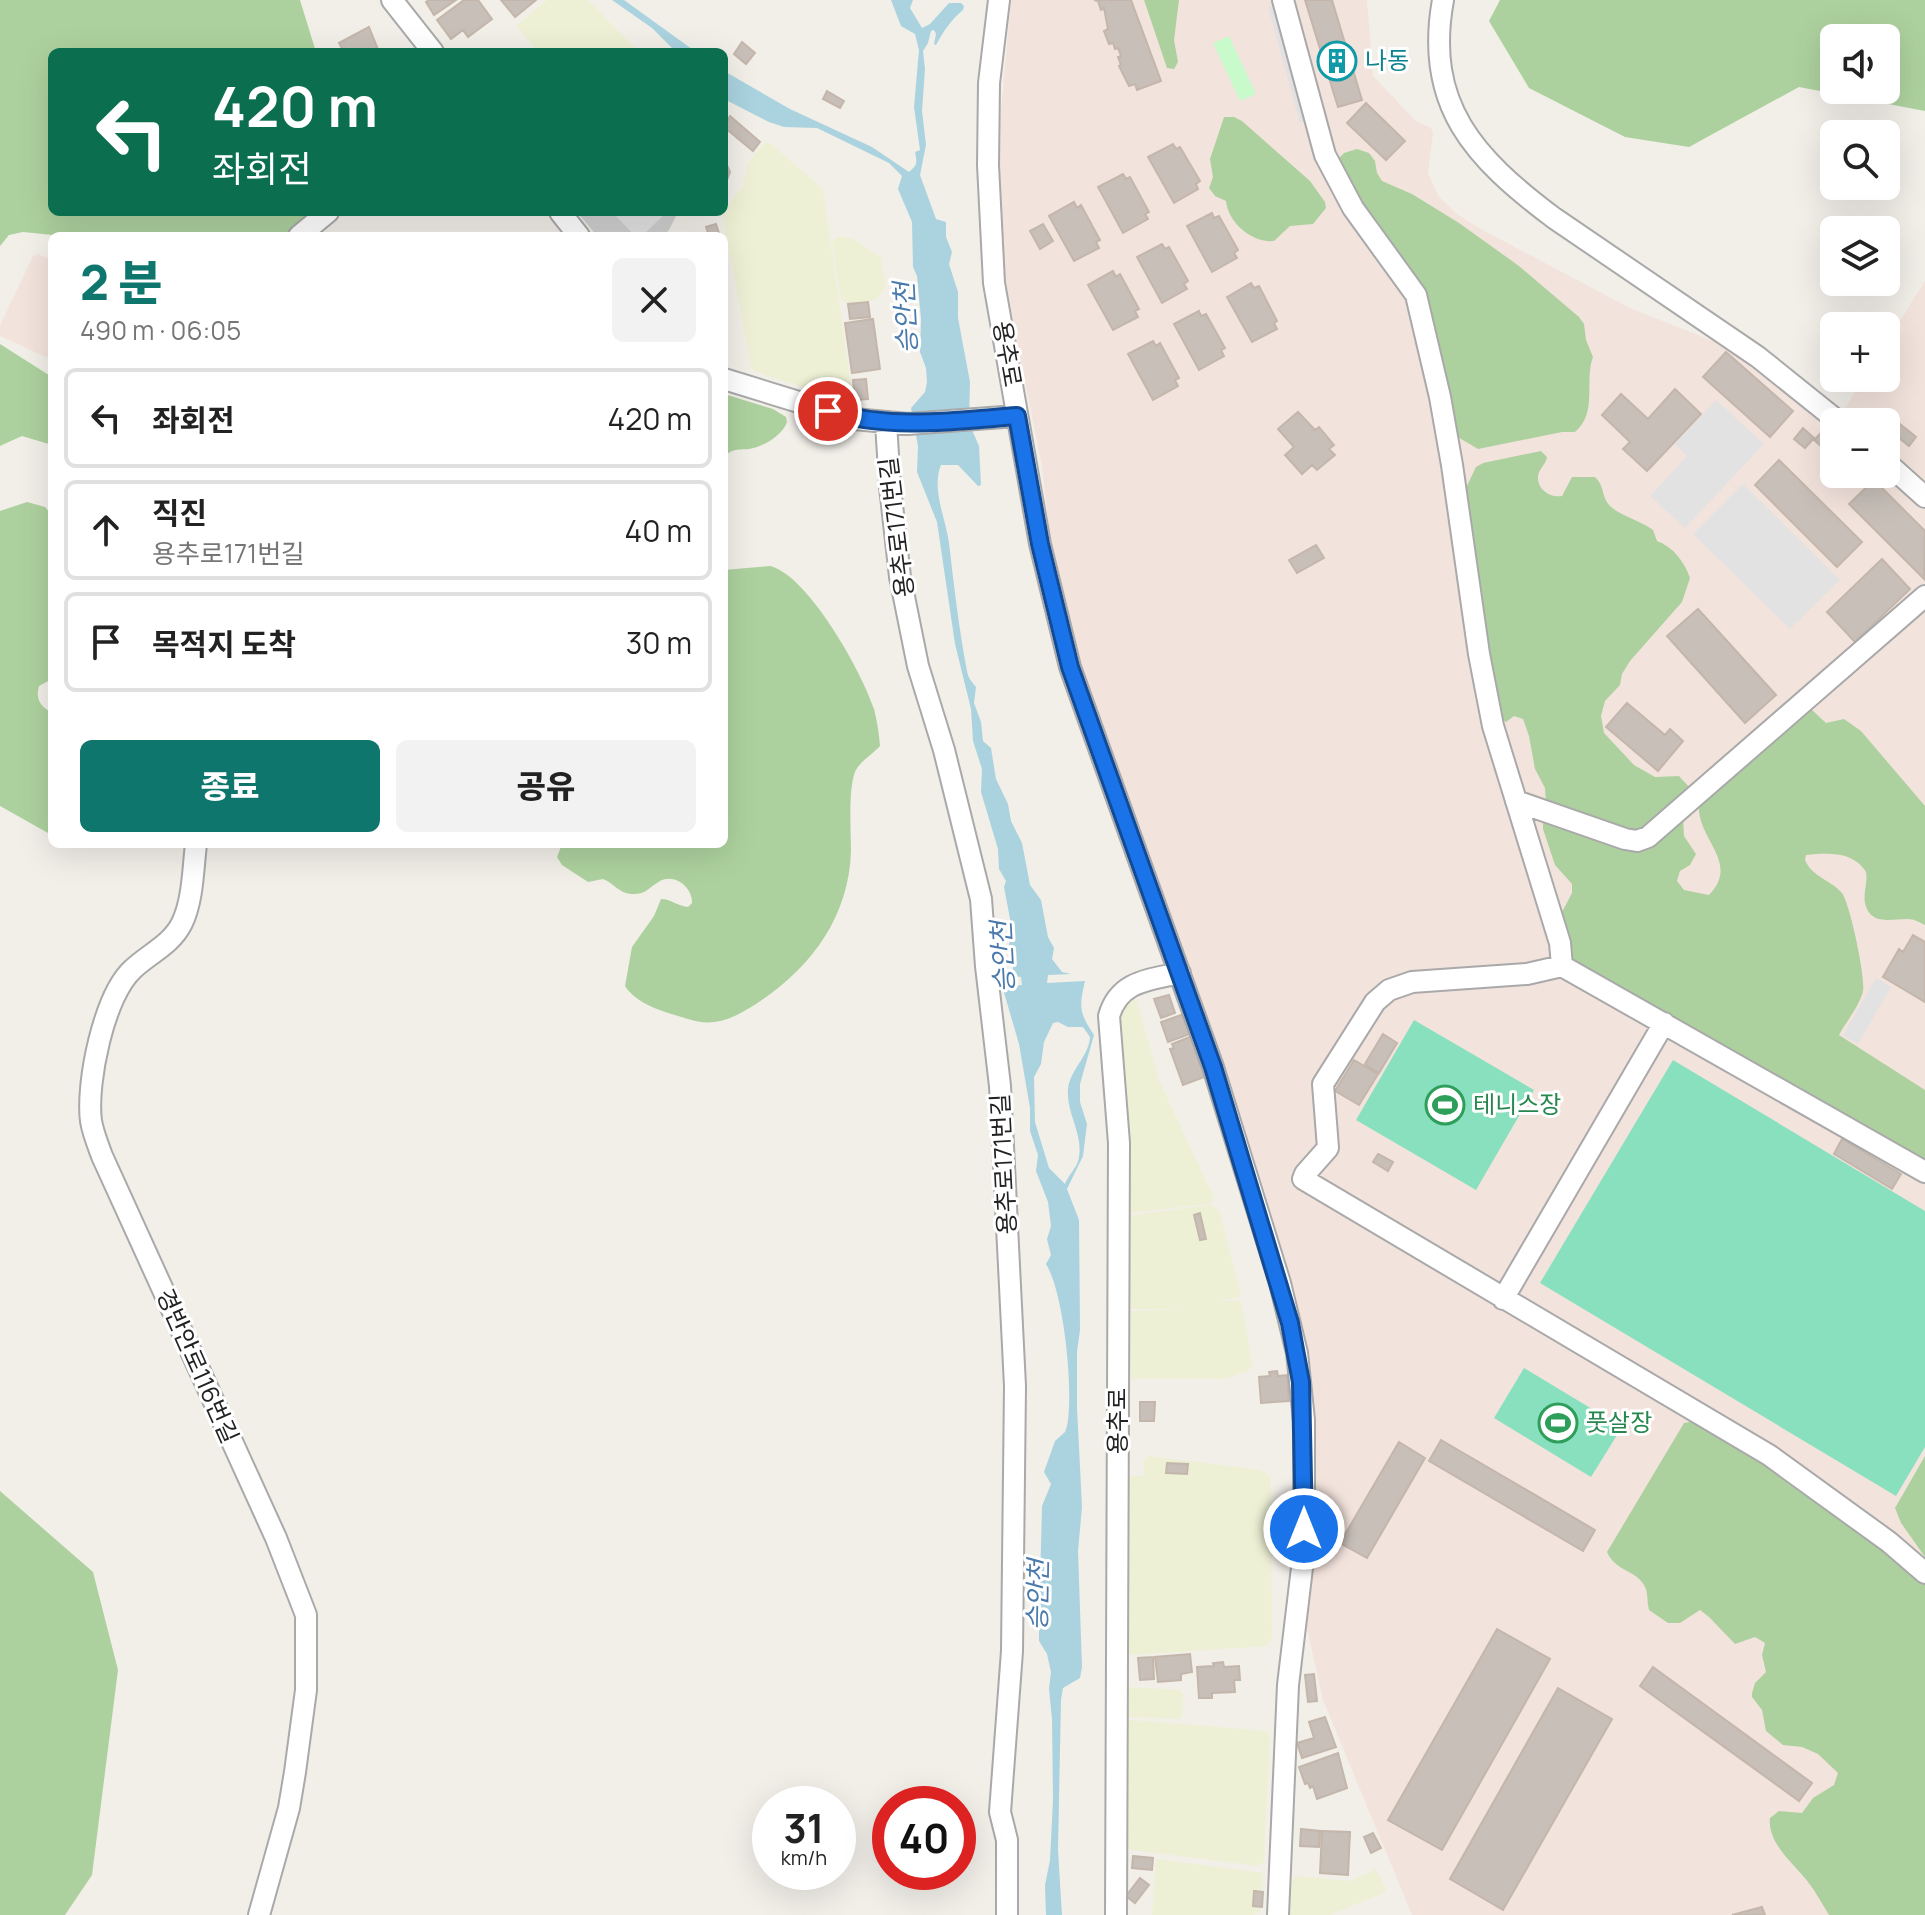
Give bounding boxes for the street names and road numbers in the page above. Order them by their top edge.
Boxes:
street label: 용추로 [986,318,1030,389]
street label: 용추로171번길 [871,455,920,599]
street label: 용추로171번길 [982,1093,1023,1235]
street label: 경반안로116번길 [150,1283,247,1448]
street label: 용추로 [1100,1388,1133,1454]

